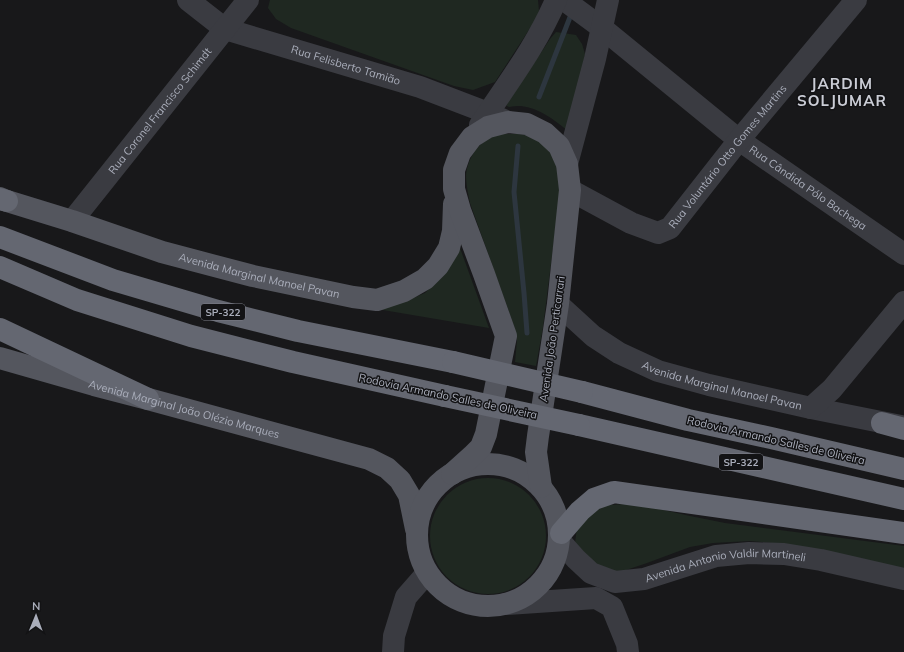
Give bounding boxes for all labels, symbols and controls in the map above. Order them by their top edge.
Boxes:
street label: Rua Felisberto Tamião [289,42,402,88]
street label: Rua Coronel Francisco Schimdt [105,45,215,177]
district label: JARDIM SOLJUMAR [797,74,887,110]
street label: Rua Voluntário Otto Gomes Martins [665,81,790,231]
street label: Rua Cândida Pólo Bachega [747,142,869,233]
street label: Avenida Marginal Manoel Pavan [177,250,341,301]
street label: Avenida João Perticarrari [536,275,568,403]
road number: SP-322 [201,304,245,320]
street label: Avenida Marginal Manoel Pavan [640,358,803,413]
street label: Rodovia Armando Salles de Oliveira [357,370,539,422]
street label: Avenida Marginal João Olézio Marques [87,377,281,441]
street label: Rodovia Armando Salles de Oliveira [686,413,866,467]
road number: SP-322 [719,454,763,470]
street label: Avenida Antonio Valdir Martineli [643,546,807,585]
north arrow [16,596,56,636]
text: N [32,599,40,613]

